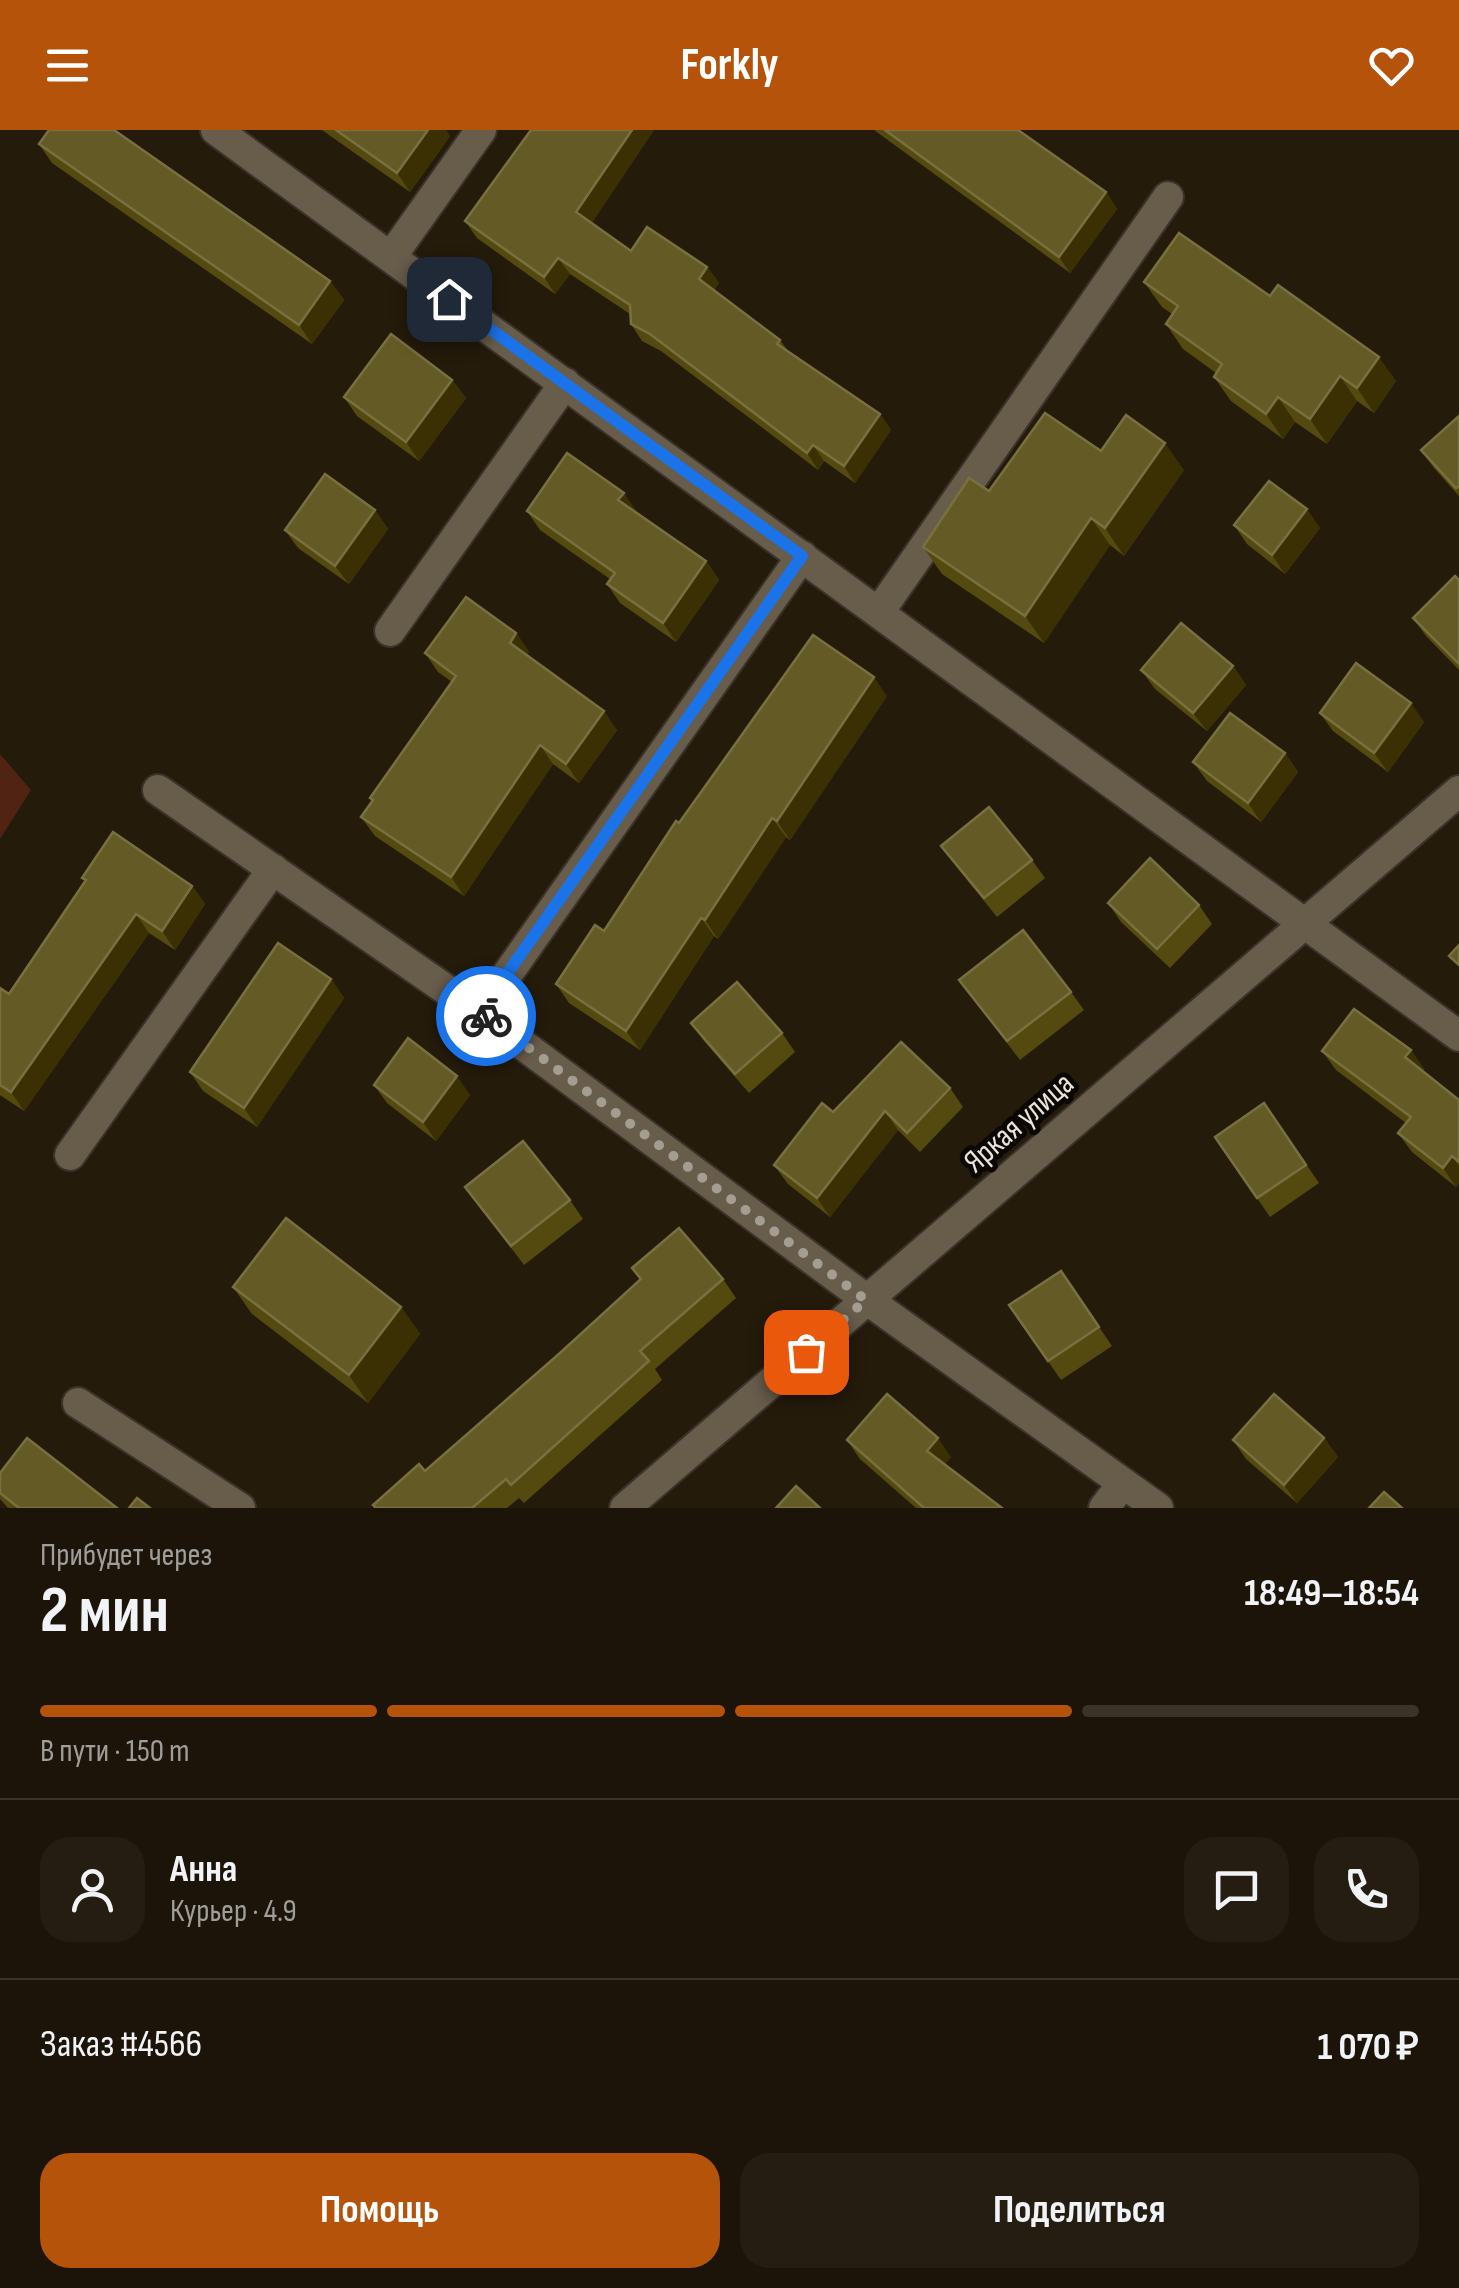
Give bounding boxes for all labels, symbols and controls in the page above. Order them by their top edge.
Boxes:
icon: menu [40,38,95,93]
text: Forkly [680,38,779,93]
icon: heart [1364,38,1419,93]
pin [407,257,492,342]
icon: home [422,272,477,327]
courier [436,966,536,1066]
icon: bike [459,989,514,1044]
street label: Яркая улица [956,1065,1082,1181]
pin [764,1310,849,1395]
icon: bag [779,1325,834,1380]
text: Прибудет через [40,1536,212,1575]
text: 18:49–18:54 [1244,1571,1419,1616]
text: 2 мин [40,1573,169,1651]
text: В пути · 150 m [40,1732,190,1771]
button: person [40,1837,145,1942]
button: chat [1184,1837,1289,1942]
button: phone [1314,1837,1419,1942]
text: Анна [170,1847,237,1892]
text: Курьер · 4.9 [170,1892,297,1931]
text: Заказ #4566 [40,2022,202,2067]
text: 1 070 ₽ [1318,2025,1419,2070]
button: Помощь [40,2153,720,2268]
button: Поделиться [740,2153,1419,2268]

